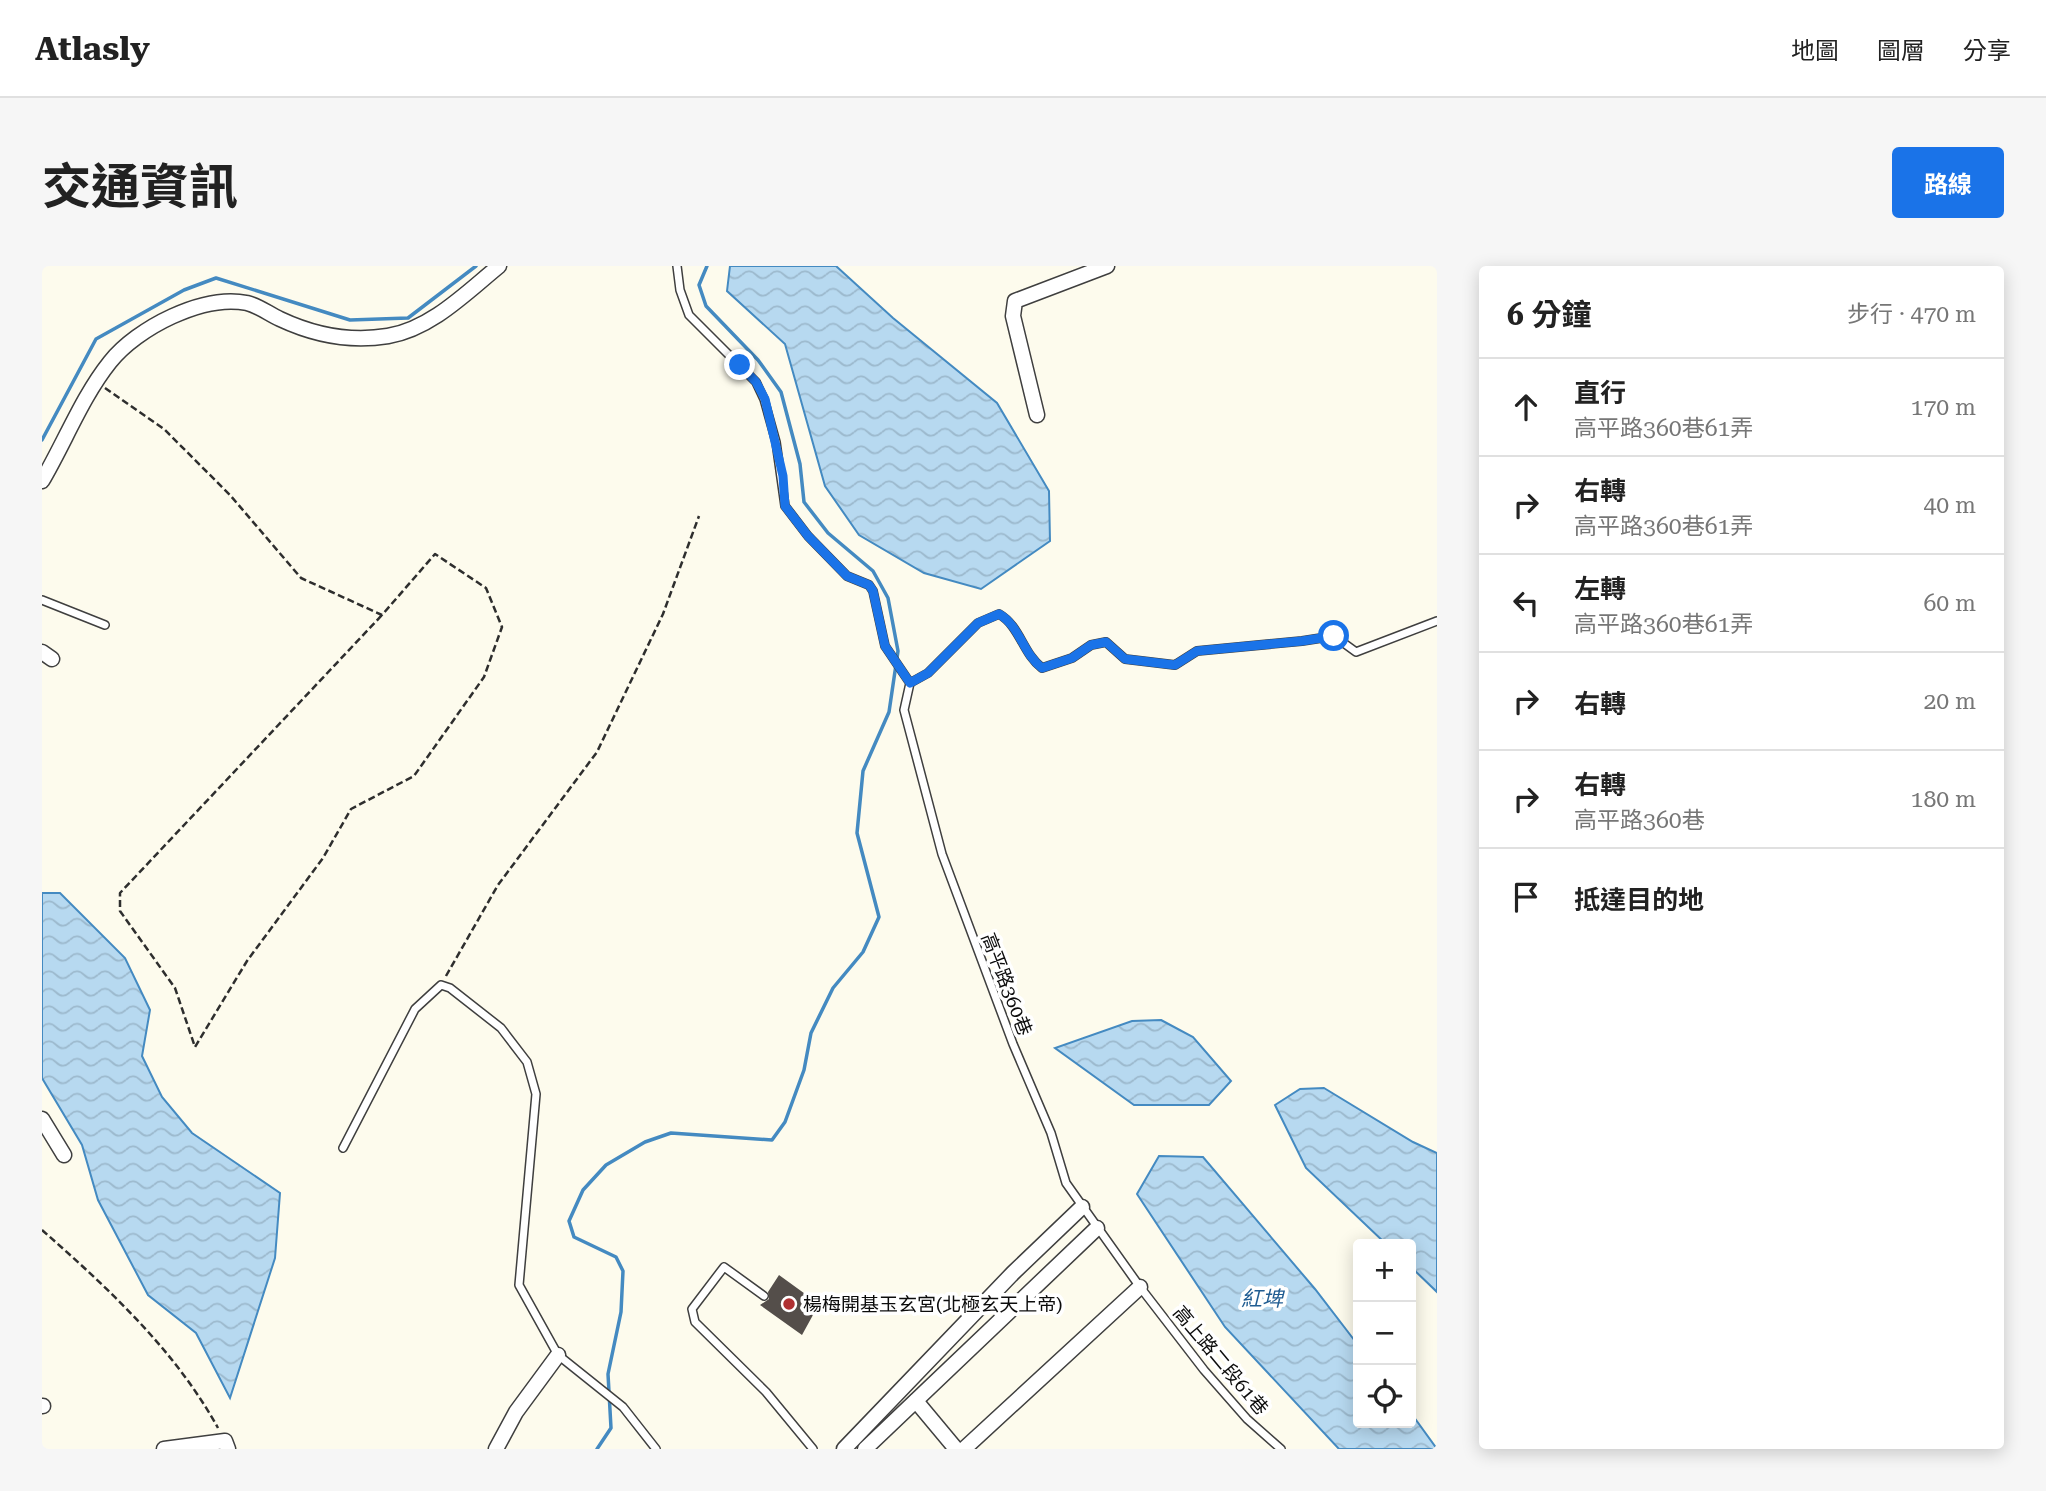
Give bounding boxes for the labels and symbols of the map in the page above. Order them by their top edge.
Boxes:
route end [724,349,755,380]
route start [1318,620,1349,651]
street label: 高平路360巷 [976,930,1037,1039]
water label: 紅埤 [1241,1287,1286,1311]
place label: 楊梅開基玉玄宮(北極玄天上帝) [803,1293,1062,1316]
marker: 楊梅開基玉玄宮(北極玄天上帝) [781,1296,797,1312]
street label: 高上路二段61巷 [1168,1301,1273,1420]

